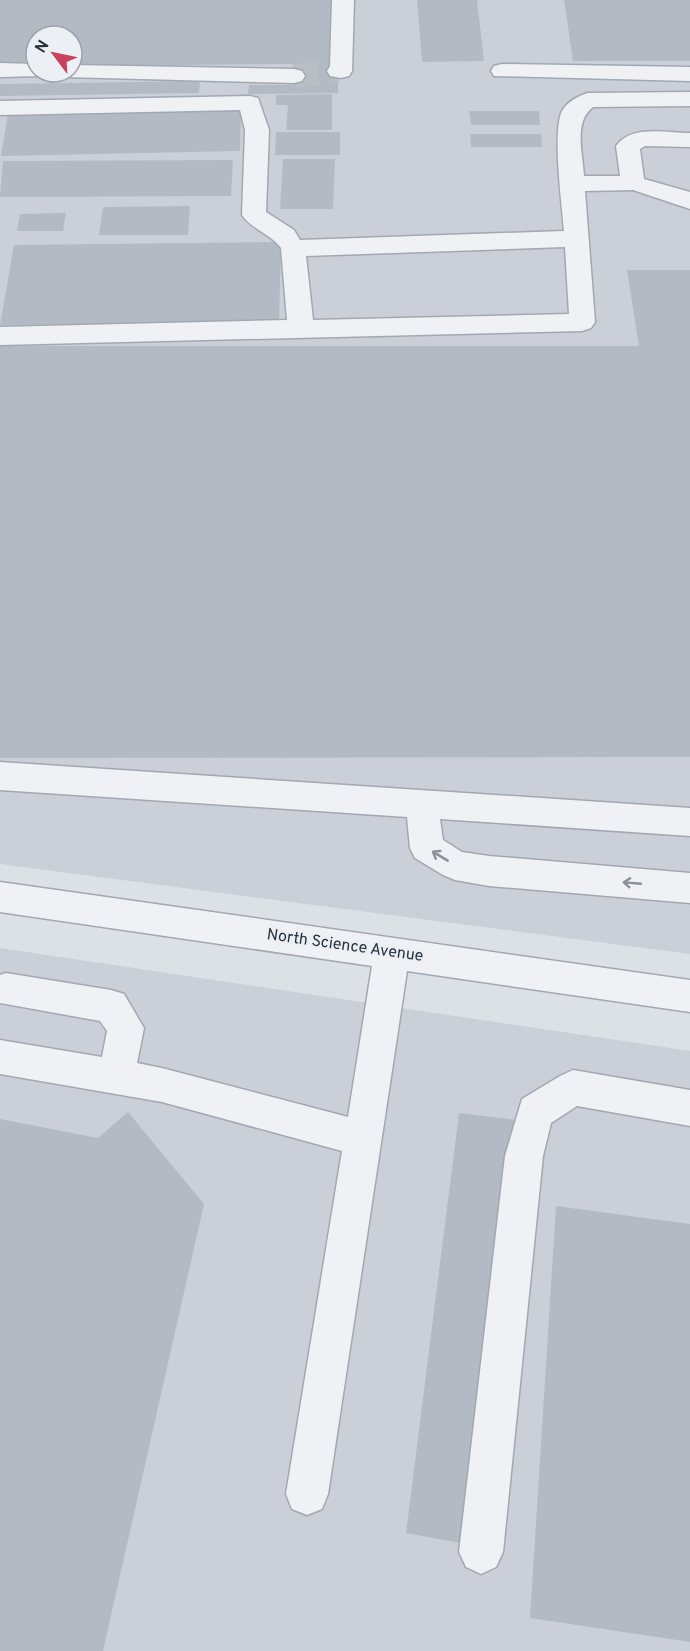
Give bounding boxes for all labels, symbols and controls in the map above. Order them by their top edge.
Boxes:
north arrow [24,24,84,84]
text: N [31,37,55,57]
one-way arrow [432,849,449,861]
one-way arrow [622,877,642,888]
street label: North Science Avenue [265,925,425,967]

